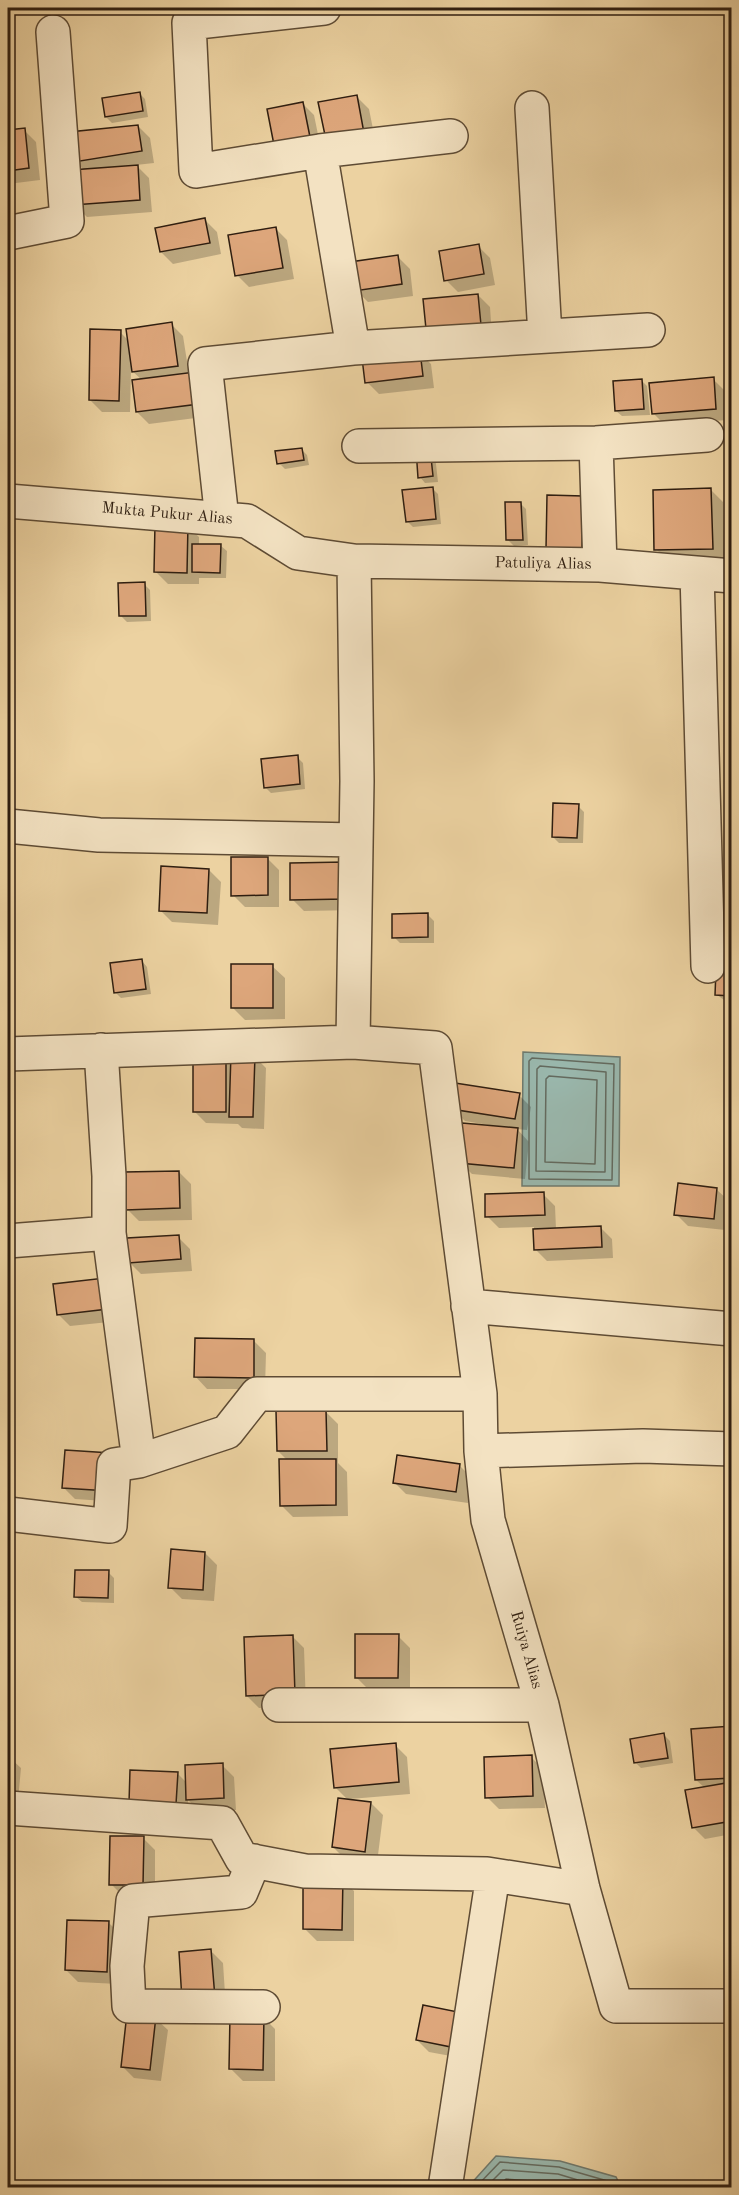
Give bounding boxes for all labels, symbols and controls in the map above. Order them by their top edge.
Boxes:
street label: Mukta Pukur Alias [101,500,233,528]
street label: Patuliya Alias [494,555,592,573]
street label: Ruiya Alias [507,1609,545,1691]

